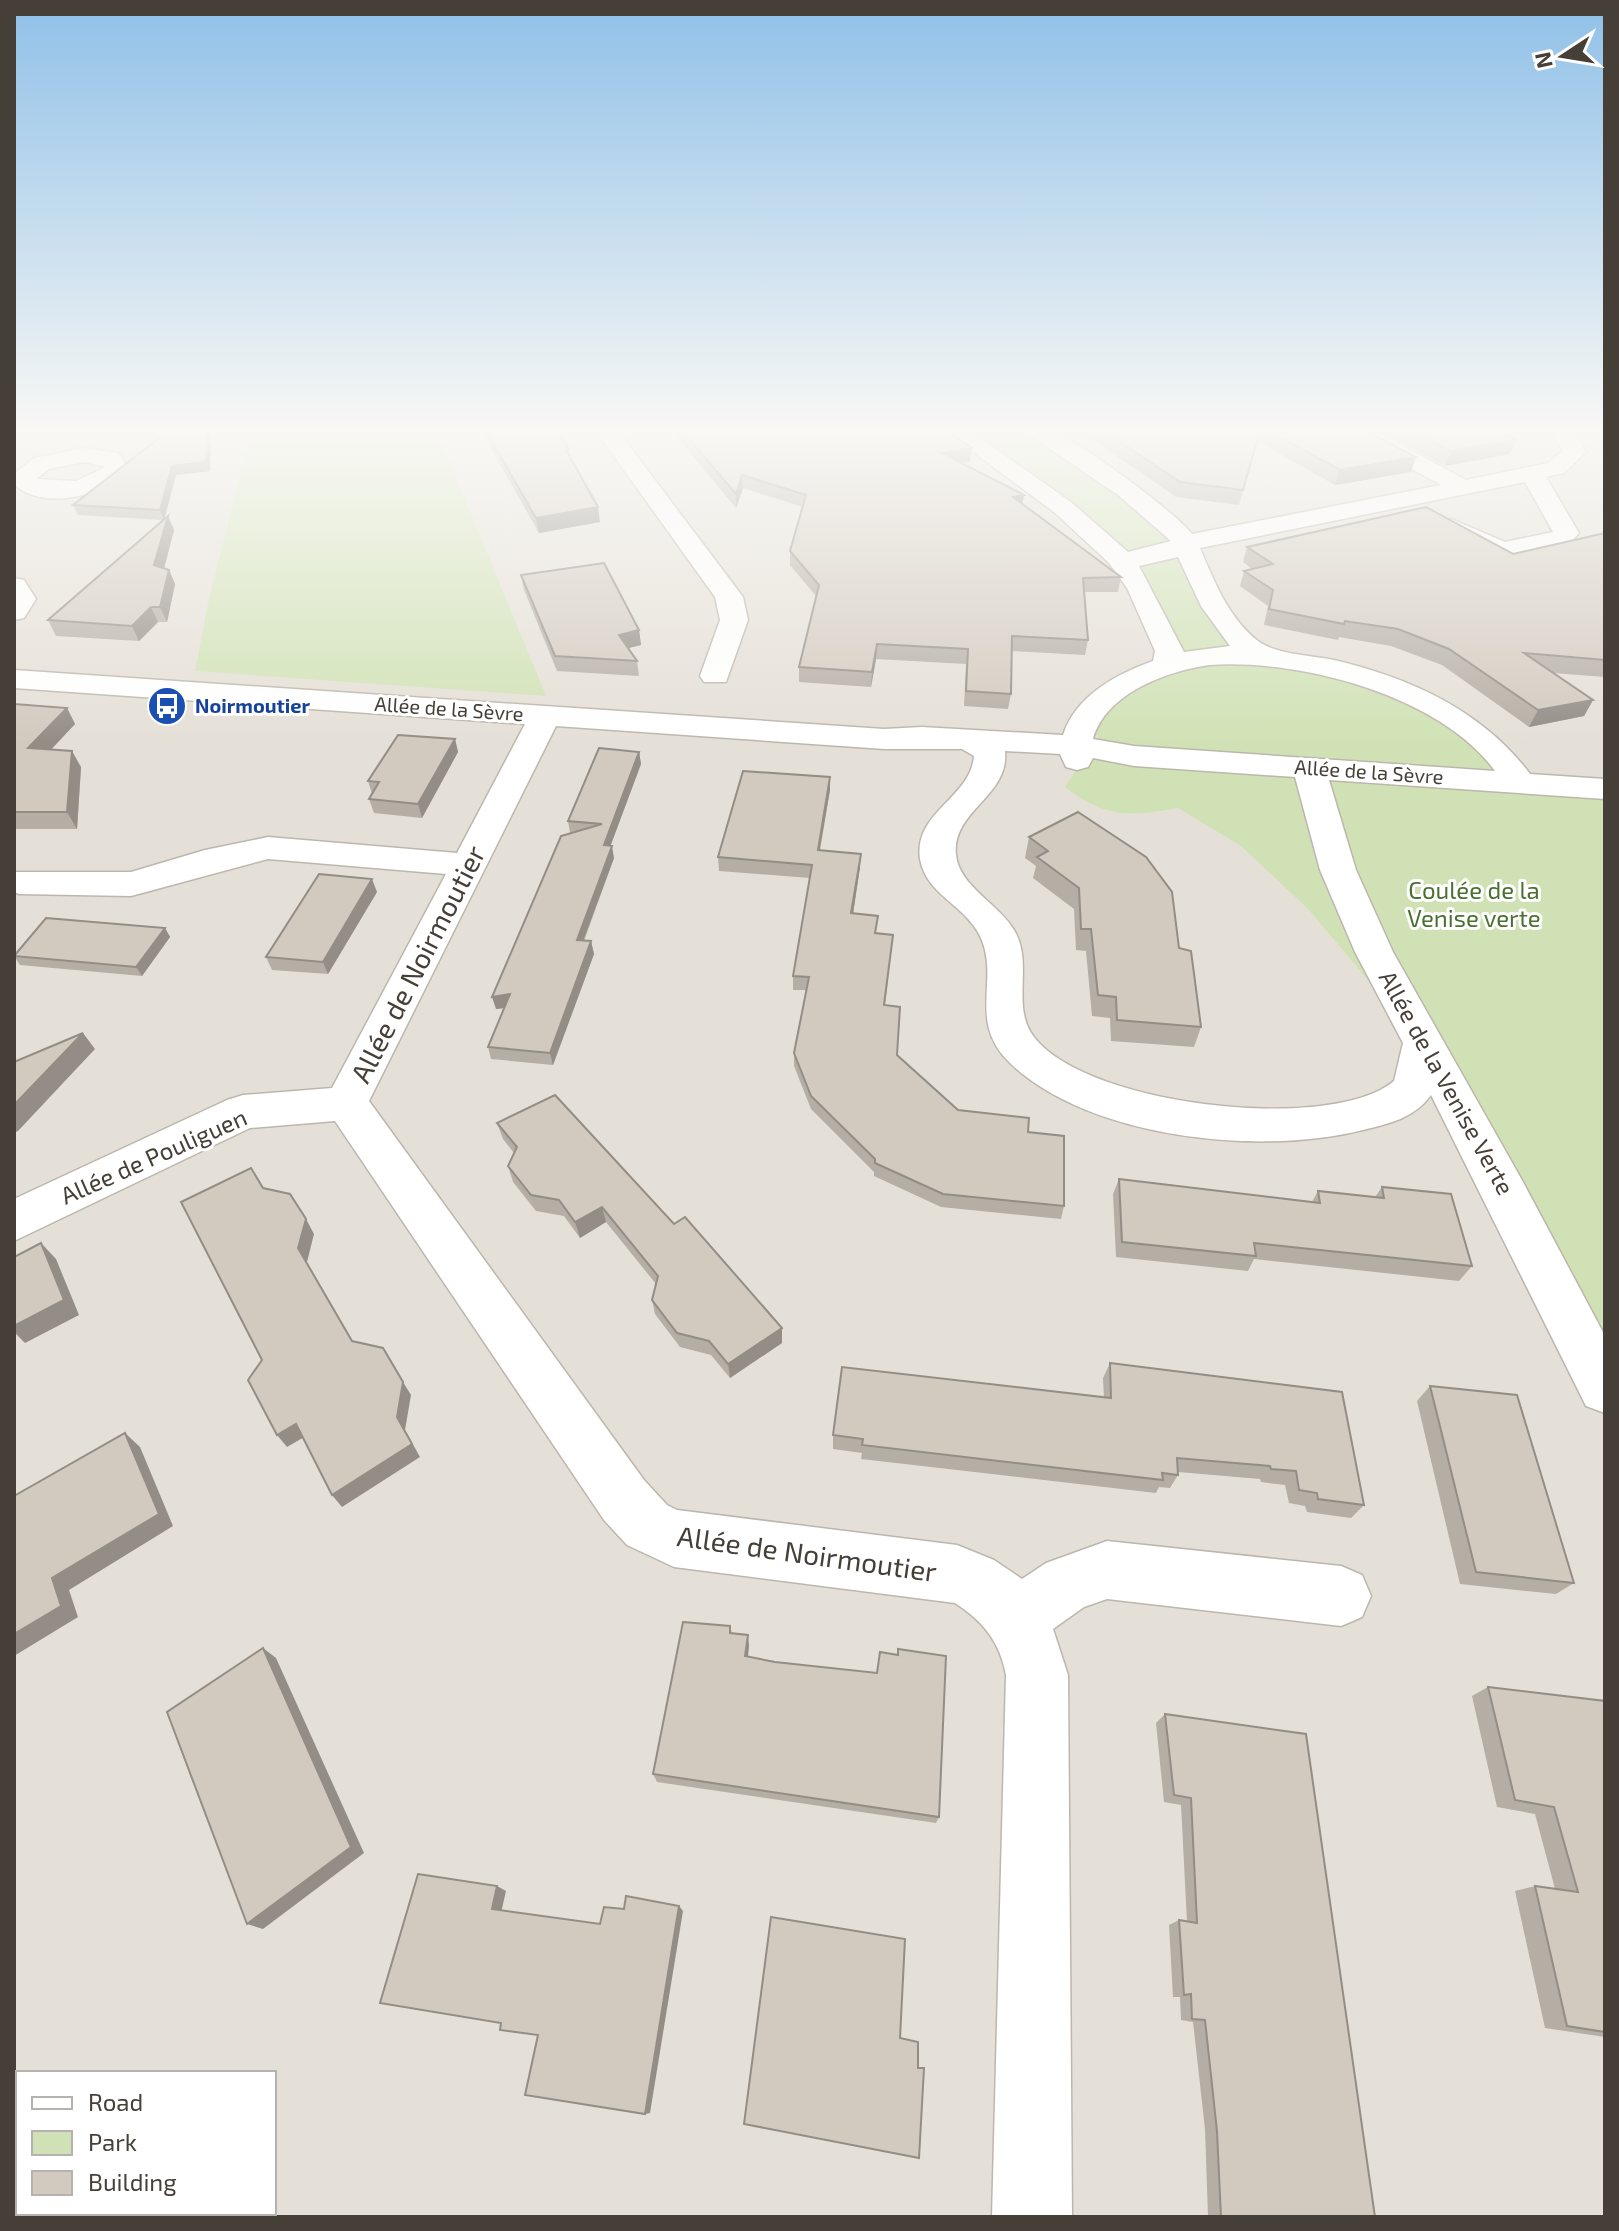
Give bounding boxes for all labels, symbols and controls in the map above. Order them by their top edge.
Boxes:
north arrow [1523,16,1603,96]
text: N [1528,50,1557,71]
bus stop icon: Noirmoutier [146,685,188,727]
street label: Allée de la Sèvre [374,691,524,725]
place label: Noirmoutier [195,693,311,717]
street label: Allée de la Sèvre [1294,754,1444,788]
street label: Allée de Noirmoutier [343,839,492,1088]
park label: Coulée de la Venise verte [1407,875,1541,932]
street label: Allée de la Venise Verte [1374,965,1521,1199]
street label: Allée de Pouliguen [56,1102,251,1210]
street label: Allée de Noirmoutier [675,1518,939,1588]
legend [16,2071,276,2215]
text: Road [88,2087,143,2116]
text: Park [88,2127,137,2156]
text: Building [88,2167,177,2196]

